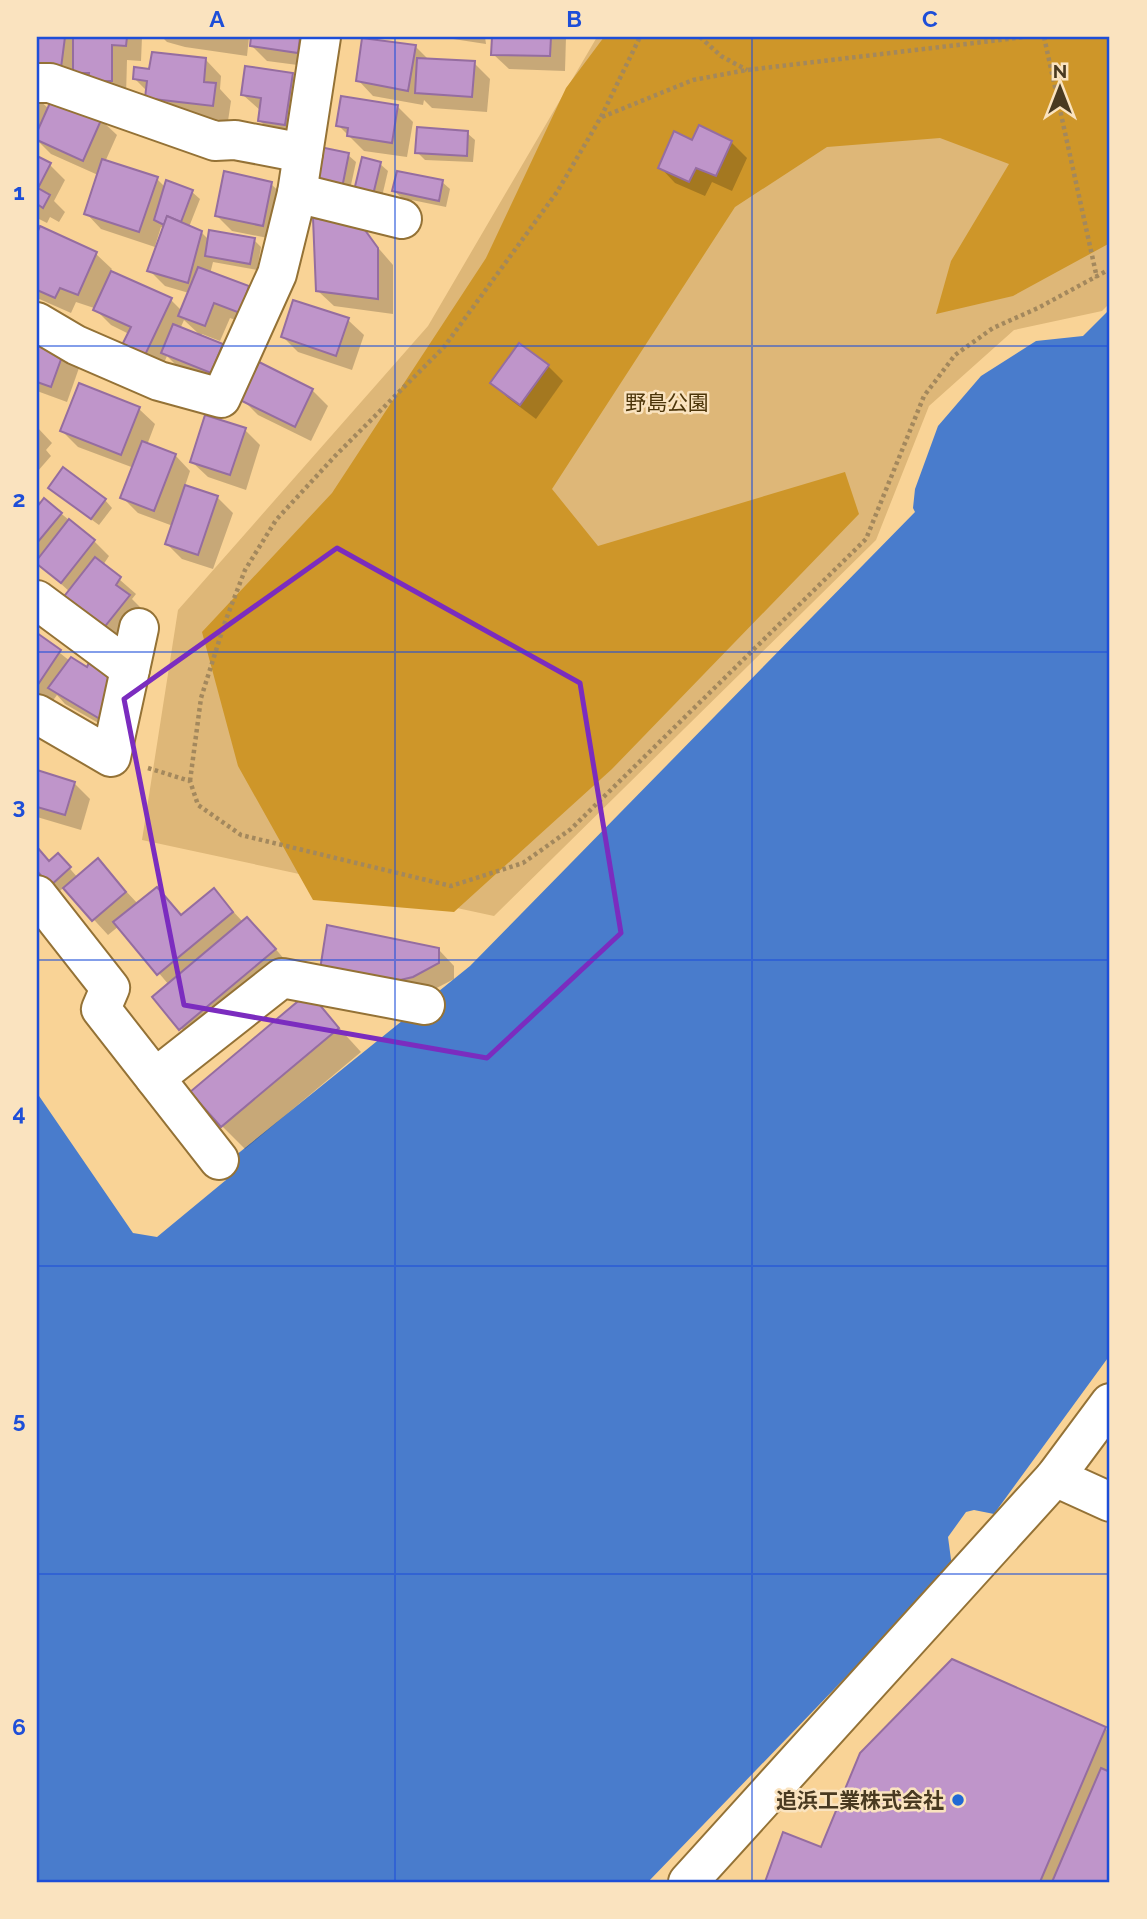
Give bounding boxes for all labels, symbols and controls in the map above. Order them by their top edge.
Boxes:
text: A [209,5,225,32]
text: B [566,5,582,32]
text: C [922,5,938,32]
north arrow [1024,52,1094,122]
text: N [1053,60,1067,82]
text: 1 [13,178,25,205]
park label: 野島公園 [625,390,709,415]
text: 2 [13,485,25,512]
text: 3 [13,792,25,819]
text: 4 [12,1099,26,1126]
text: 5 [13,1406,26,1433]
text: 6 [12,1713,26,1740]
place label: 追浜工業株式会社 [776,1788,944,1813]
marker: 追浜工業株式会社 [950,1792,966,1808]

